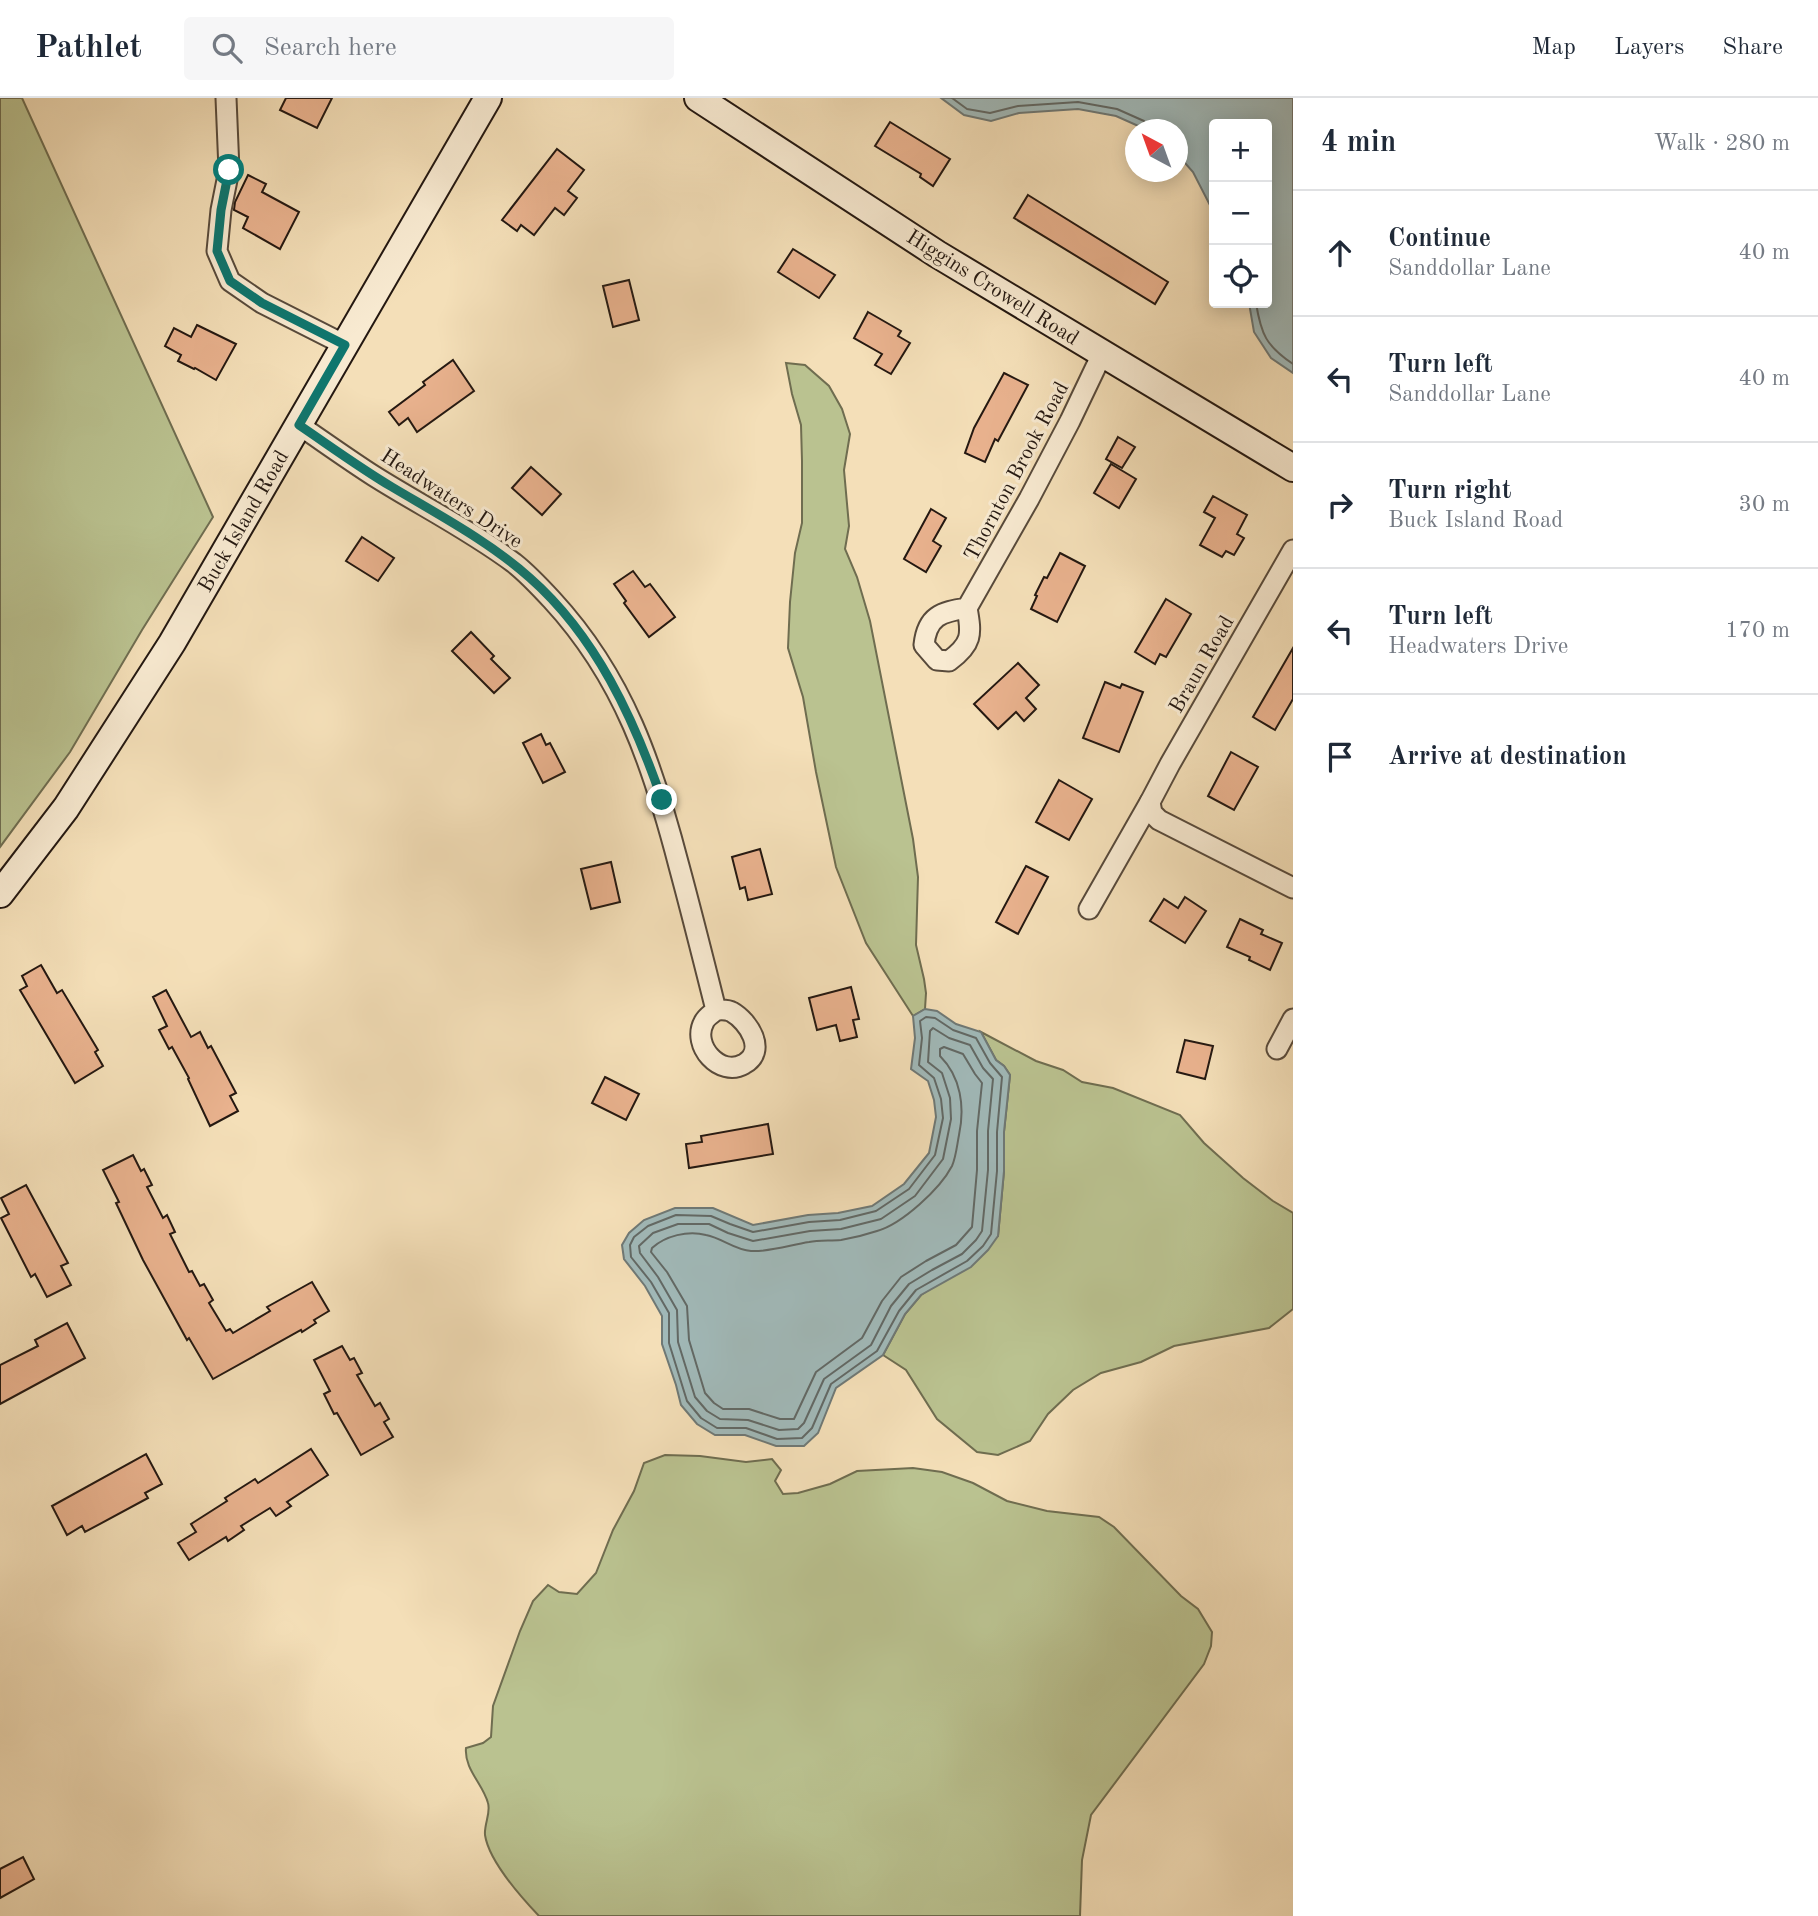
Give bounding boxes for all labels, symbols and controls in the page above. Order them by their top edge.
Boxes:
search box [184,17,674,80]
icon: search [208,29,246,67]
text: Pathlet [35,32,142,65]
text: Search here [264,35,397,61]
text: Map [1532,36,1576,60]
text: Layers [1614,36,1684,60]
text: Share [1722,36,1783,60]
north arrow [1125,119,1188,182]
map controls [1209,119,1272,308]
button: + [1209,119,1272,182]
text: 4 min [1321,128,1396,158]
text: Walk · 280 m [1654,132,1790,155]
route start [213,154,244,185]
button: − [1209,182,1272,245]
text: Continue [1388,226,1491,252]
street label: Higgins Crowell Road [902,227,1082,350]
icon: ahead [1321,234,1359,272]
text: 40 m [1739,241,1790,264]
button: locate [1209,245,1272,308]
text: Sanddollar Lane [1388,257,1551,280]
text: Turn left [1388,352,1493,378]
icon: left [1321,360,1359,398]
text: 40 m [1739,367,1790,390]
street label: Thornton Brook Road [961,379,1073,565]
text: Sanddollar Lane [1388,383,1551,406]
street label: Headwaters Drive [376,446,526,553]
street label: Buck Island Road [195,447,293,596]
text: Turn right [1388,478,1511,504]
icon: right [1321,486,1359,524]
text: 30 m [1739,493,1790,516]
text: Buck Island Road [1388,509,1563,532]
text: Turn left [1388,604,1493,630]
street label: Braun Road [1166,612,1239,717]
icon: left [1321,612,1359,650]
text: 170 m [1725,619,1790,642]
text: Headwaters Drive [1388,635,1568,658]
icon: arrive [1321,738,1359,776]
text: Arrive at destination [1388,744,1627,770]
route end [646,784,677,815]

